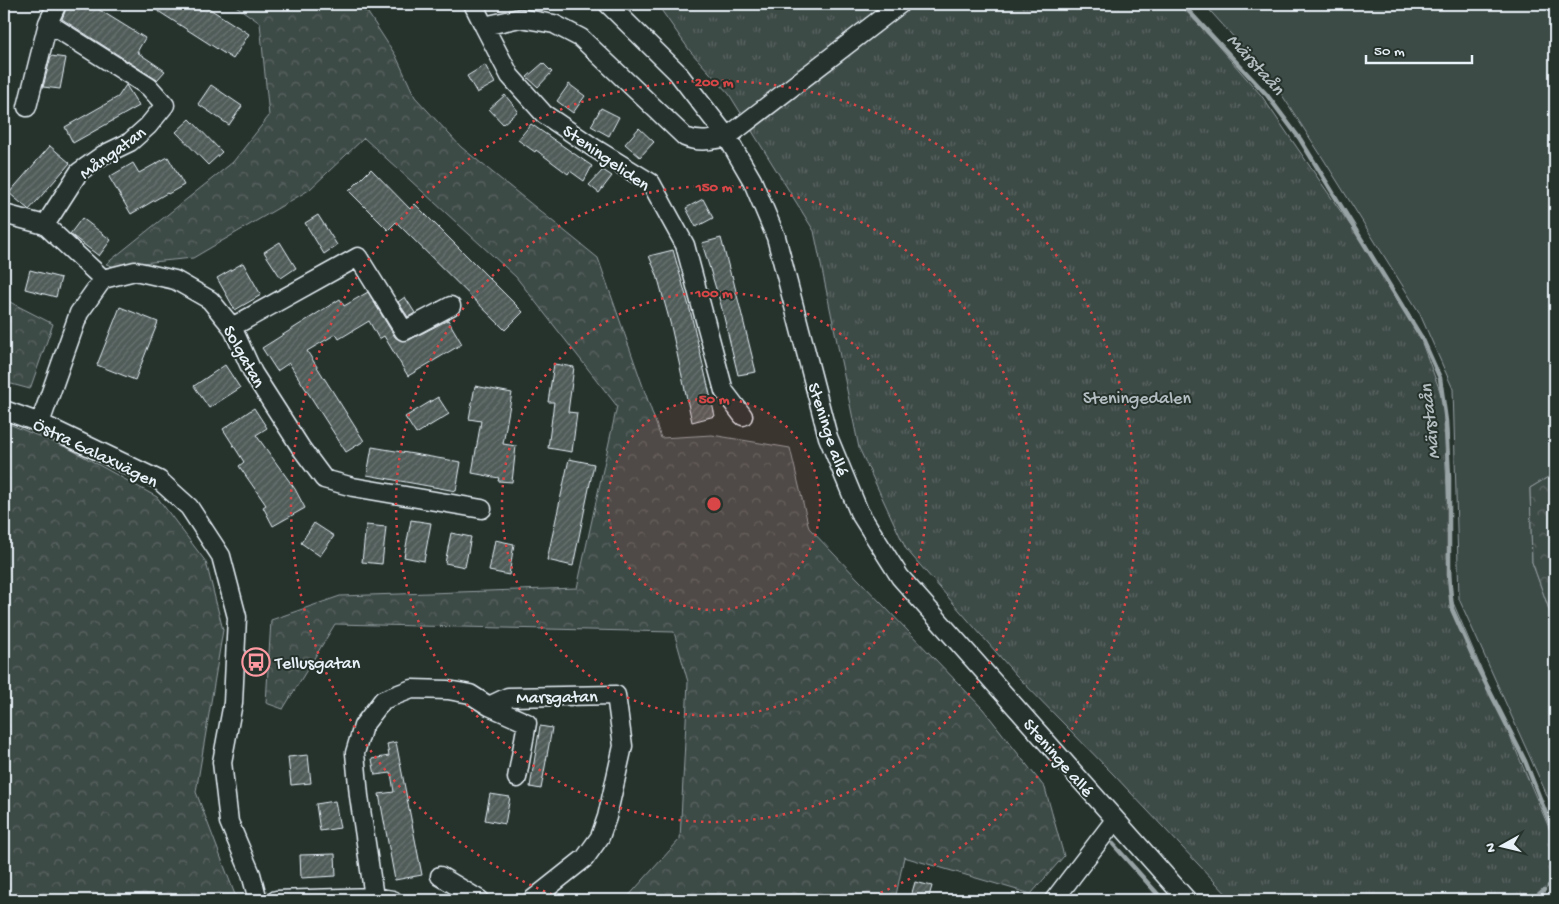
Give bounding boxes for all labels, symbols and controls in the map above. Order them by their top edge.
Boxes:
water label: Märstaån [1221,30,1289,102]
scale bar [1366,32,1473,64]
text: 50 m [1374,43,1405,61]
text: 200 m [695,74,734,92]
street label: Steningeliden [558,121,654,197]
street label: Mångatan [76,123,151,185]
text: 150 m [695,179,733,197]
text: 100 m [694,285,733,303]
street label: Solgatan [217,322,269,392]
street label: Steninge allé [802,380,852,480]
water label: Märstaån [1416,382,1447,460]
park label: Steningedalen [1083,389,1191,410]
text: 50 m [699,391,730,409]
street label: Östra Galaxvägen [29,415,161,494]
centre of rings [705,495,723,513]
bus stop icon: Tellusgatan [241,647,271,677]
place label: Tellusgatan [274,654,361,675]
street label: Marsgatan [516,687,598,710]
street label: Steninge allé [1017,715,1097,803]
north arrow [1476,822,1526,872]
text: N [1483,842,1501,853]

